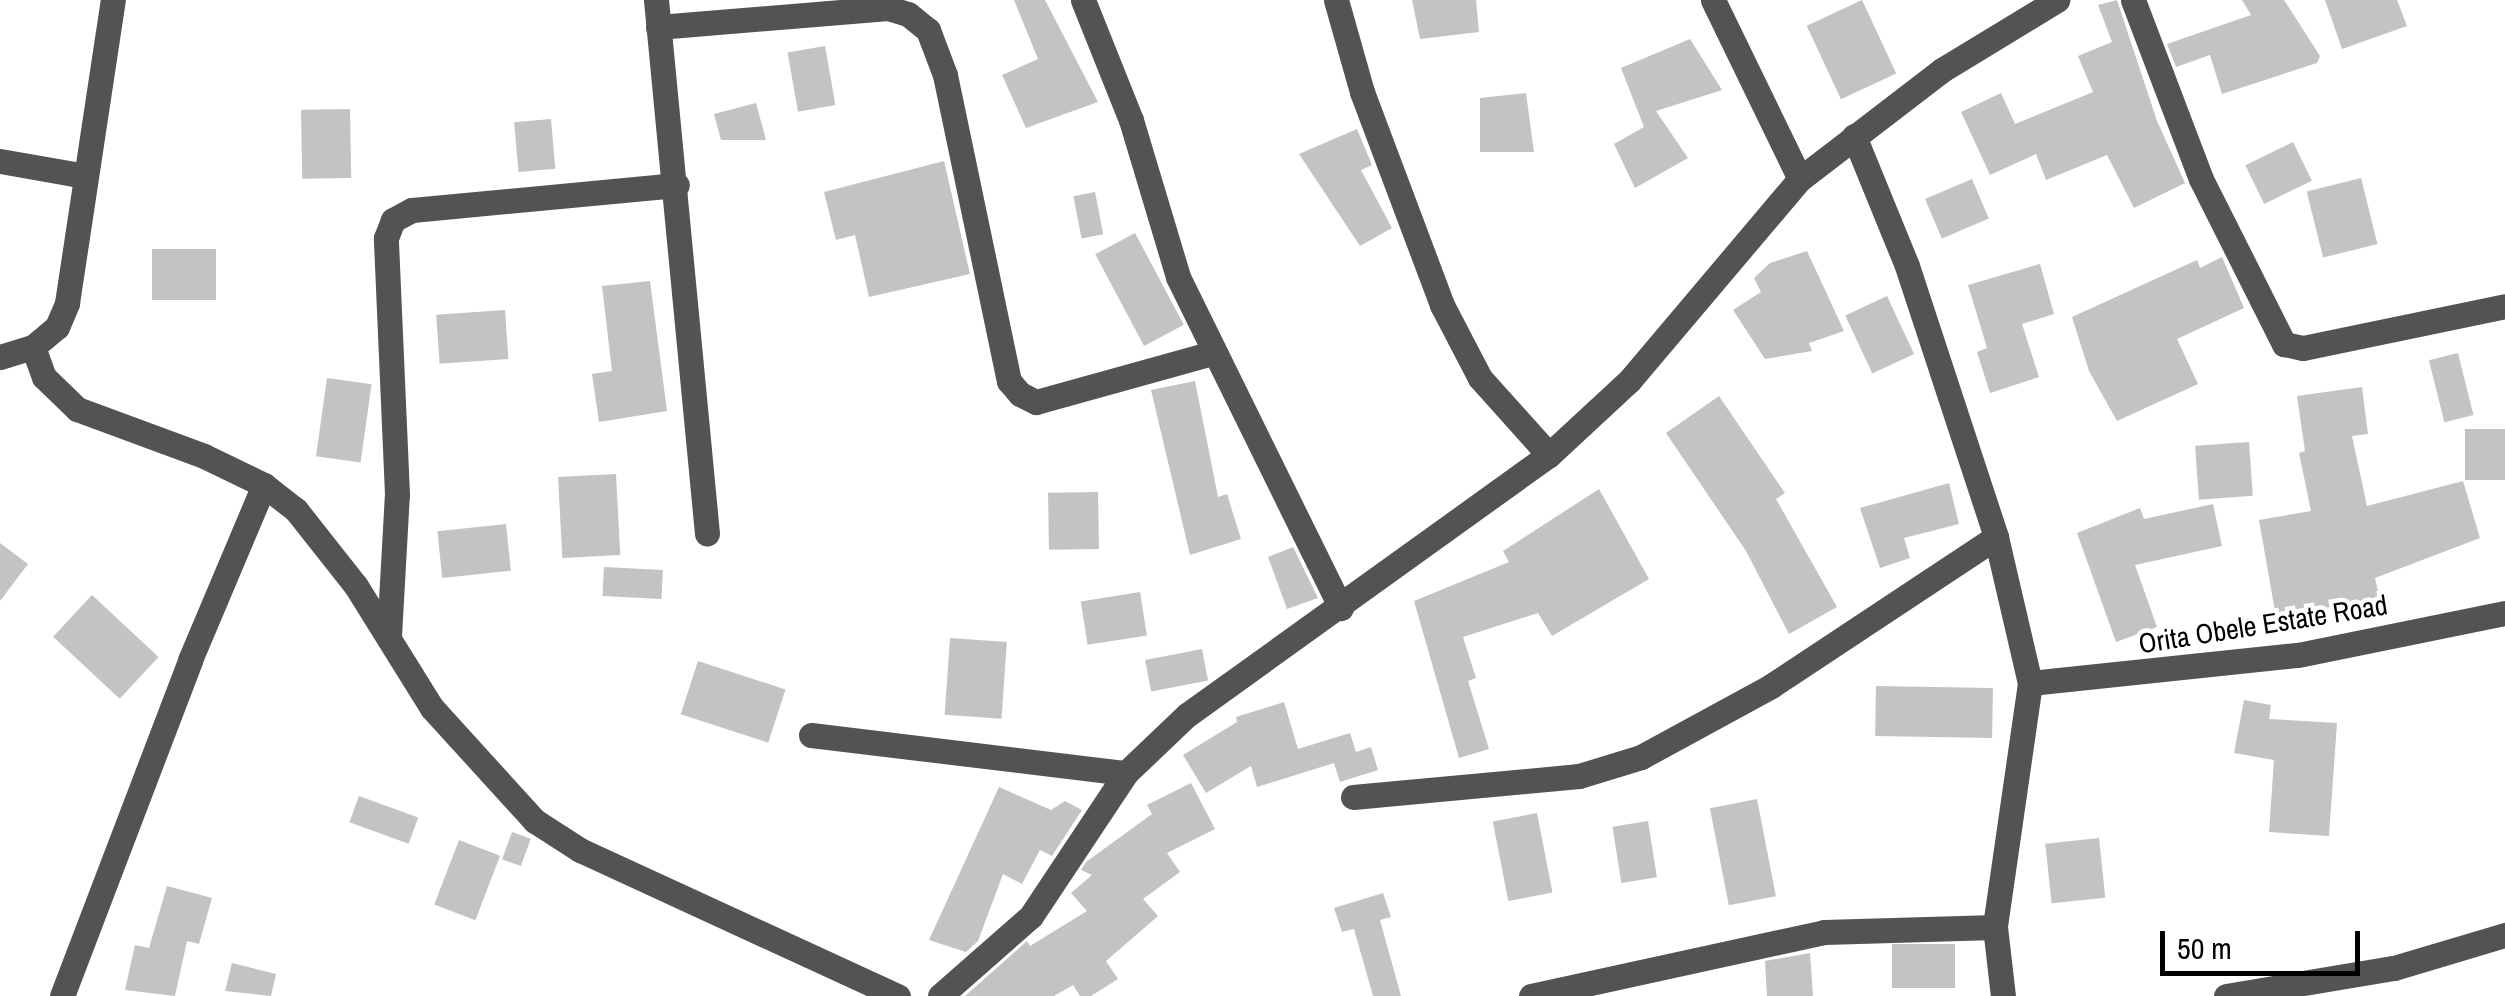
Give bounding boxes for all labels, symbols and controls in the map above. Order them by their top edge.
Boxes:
street label: Orita Obele Estate Road [2136,588,2390,660]
scale bar [2165,911,2365,973]
text: 50 m [2177,928,2232,968]

